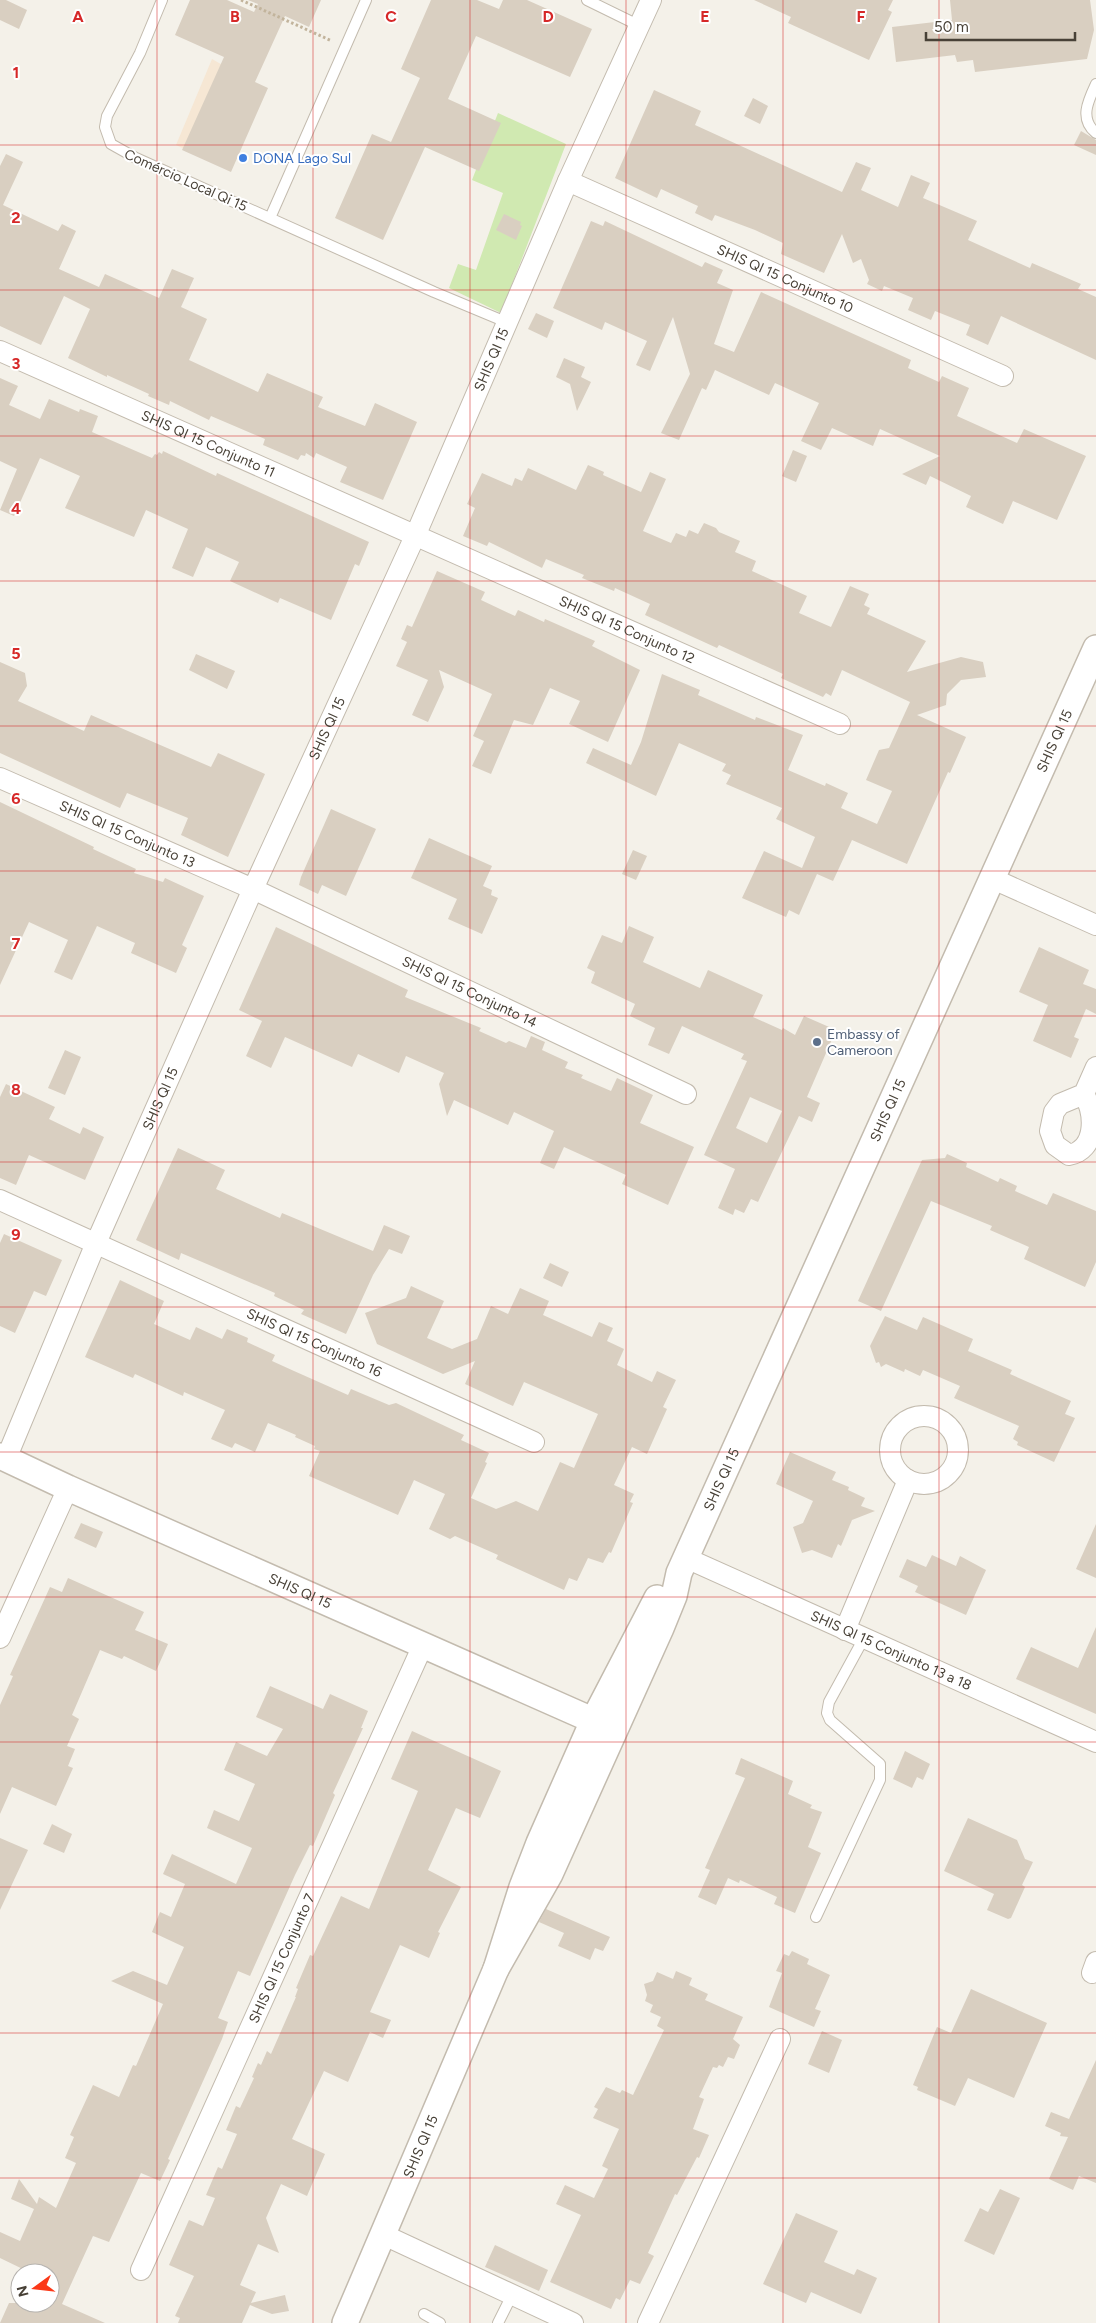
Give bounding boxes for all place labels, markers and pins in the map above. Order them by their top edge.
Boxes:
place label: DONA Lago Sul [253,150,351,167]
marker: DONA Lago Sul [237,152,249,164]
place label: Embassy of Cameroon [827,1026,901,1059]
marker: Embassy of Cameroon [811,1036,823,1048]

